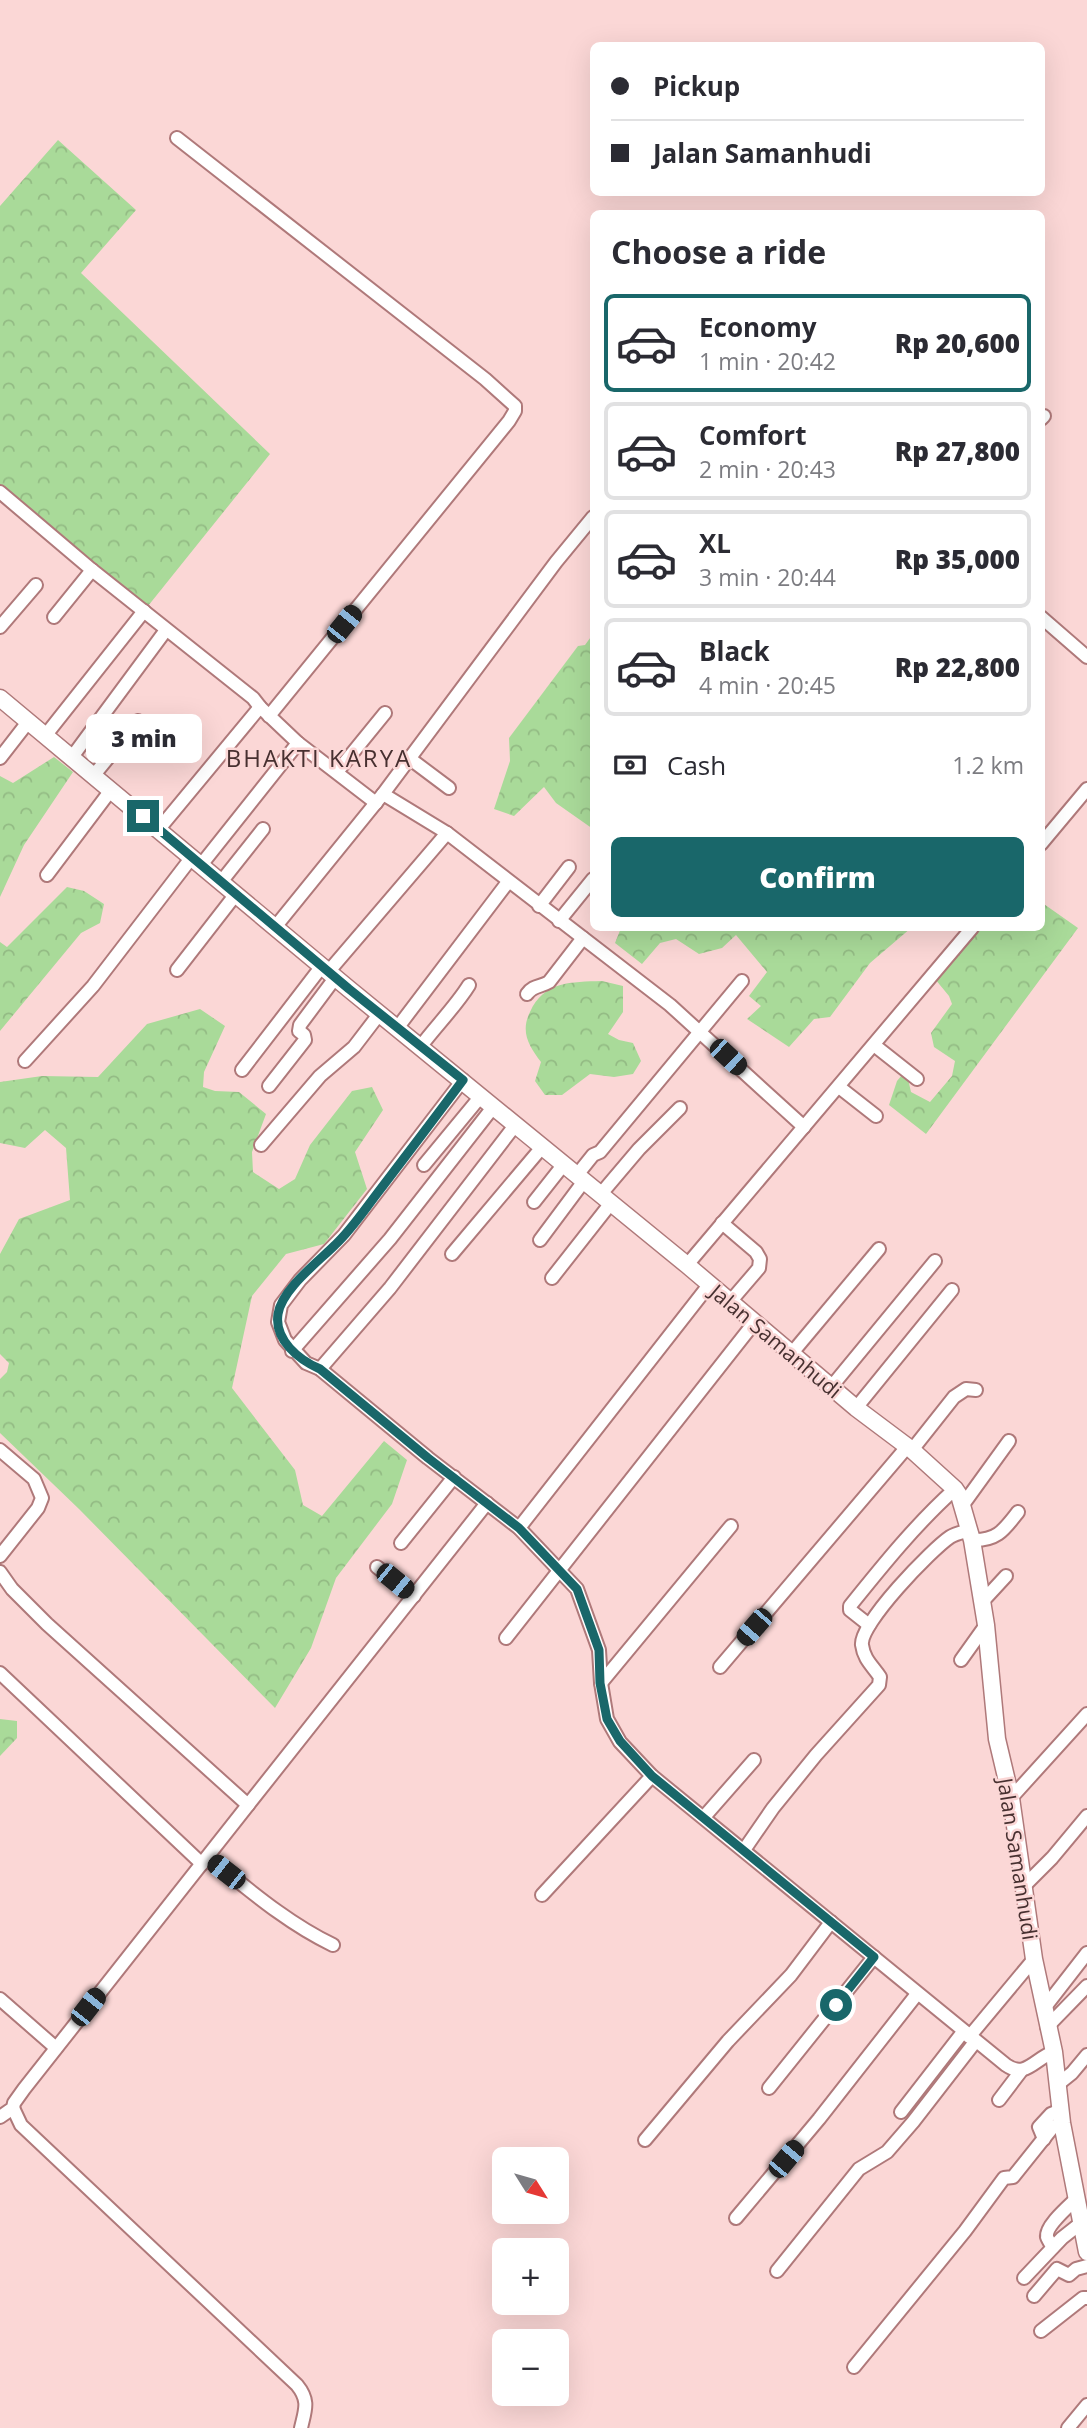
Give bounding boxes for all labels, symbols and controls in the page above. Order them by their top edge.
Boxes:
text: Pickup [653,68,740,104]
text: Jalan Samanhudi [653,135,872,171]
text: Choose a ride [611,230,826,273]
text: Economy [699,309,817,345]
icon: car [615,312,678,375]
text: Rp 20,600 [895,325,1020,361]
text: 1 min · 20:42 [699,345,836,377]
text: Comfort [699,417,806,453]
icon: car [615,420,678,483]
text: Rp 27,800 [895,433,1020,469]
text: 2 min · 20:43 [699,453,836,485]
text: XL [699,525,731,561]
icon: car [615,528,678,591]
text: Rp 35,000 [895,541,1020,577]
text: 3 min · 20:44 [699,561,836,593]
car [323,601,366,647]
text: Black [699,633,770,669]
icon: car [615,636,678,699]
text: Rp 22,800 [895,649,1020,685]
text: 4 min · 20:45 [699,669,836,701]
callout: 3 min [85,714,201,764]
text: 3 min [111,722,177,754]
district label: BHAKTI KARYA [226,741,412,774]
icon: cash [611,746,649,784]
text: Cash [667,747,726,783]
text: 1.2 km [952,749,1024,781]
route end [127,800,159,832]
button: Confirm [611,837,1024,917]
car [706,1035,751,1079]
street label: Jalan Samanhudi [703,1276,848,1404]
car [373,1560,418,1602]
car [733,1604,776,1650]
street label: Jalan Samanhudi [991,1774,1045,1942]
car [203,1851,250,1893]
car [67,1984,110,2030]
route start [820,1989,852,2021]
car [765,2136,808,2182]
north arrow [492,2147,569,2224]
map controls [492,2147,569,2406]
button: + [492,2238,569,2315]
button: − [492,2329,569,2406]

